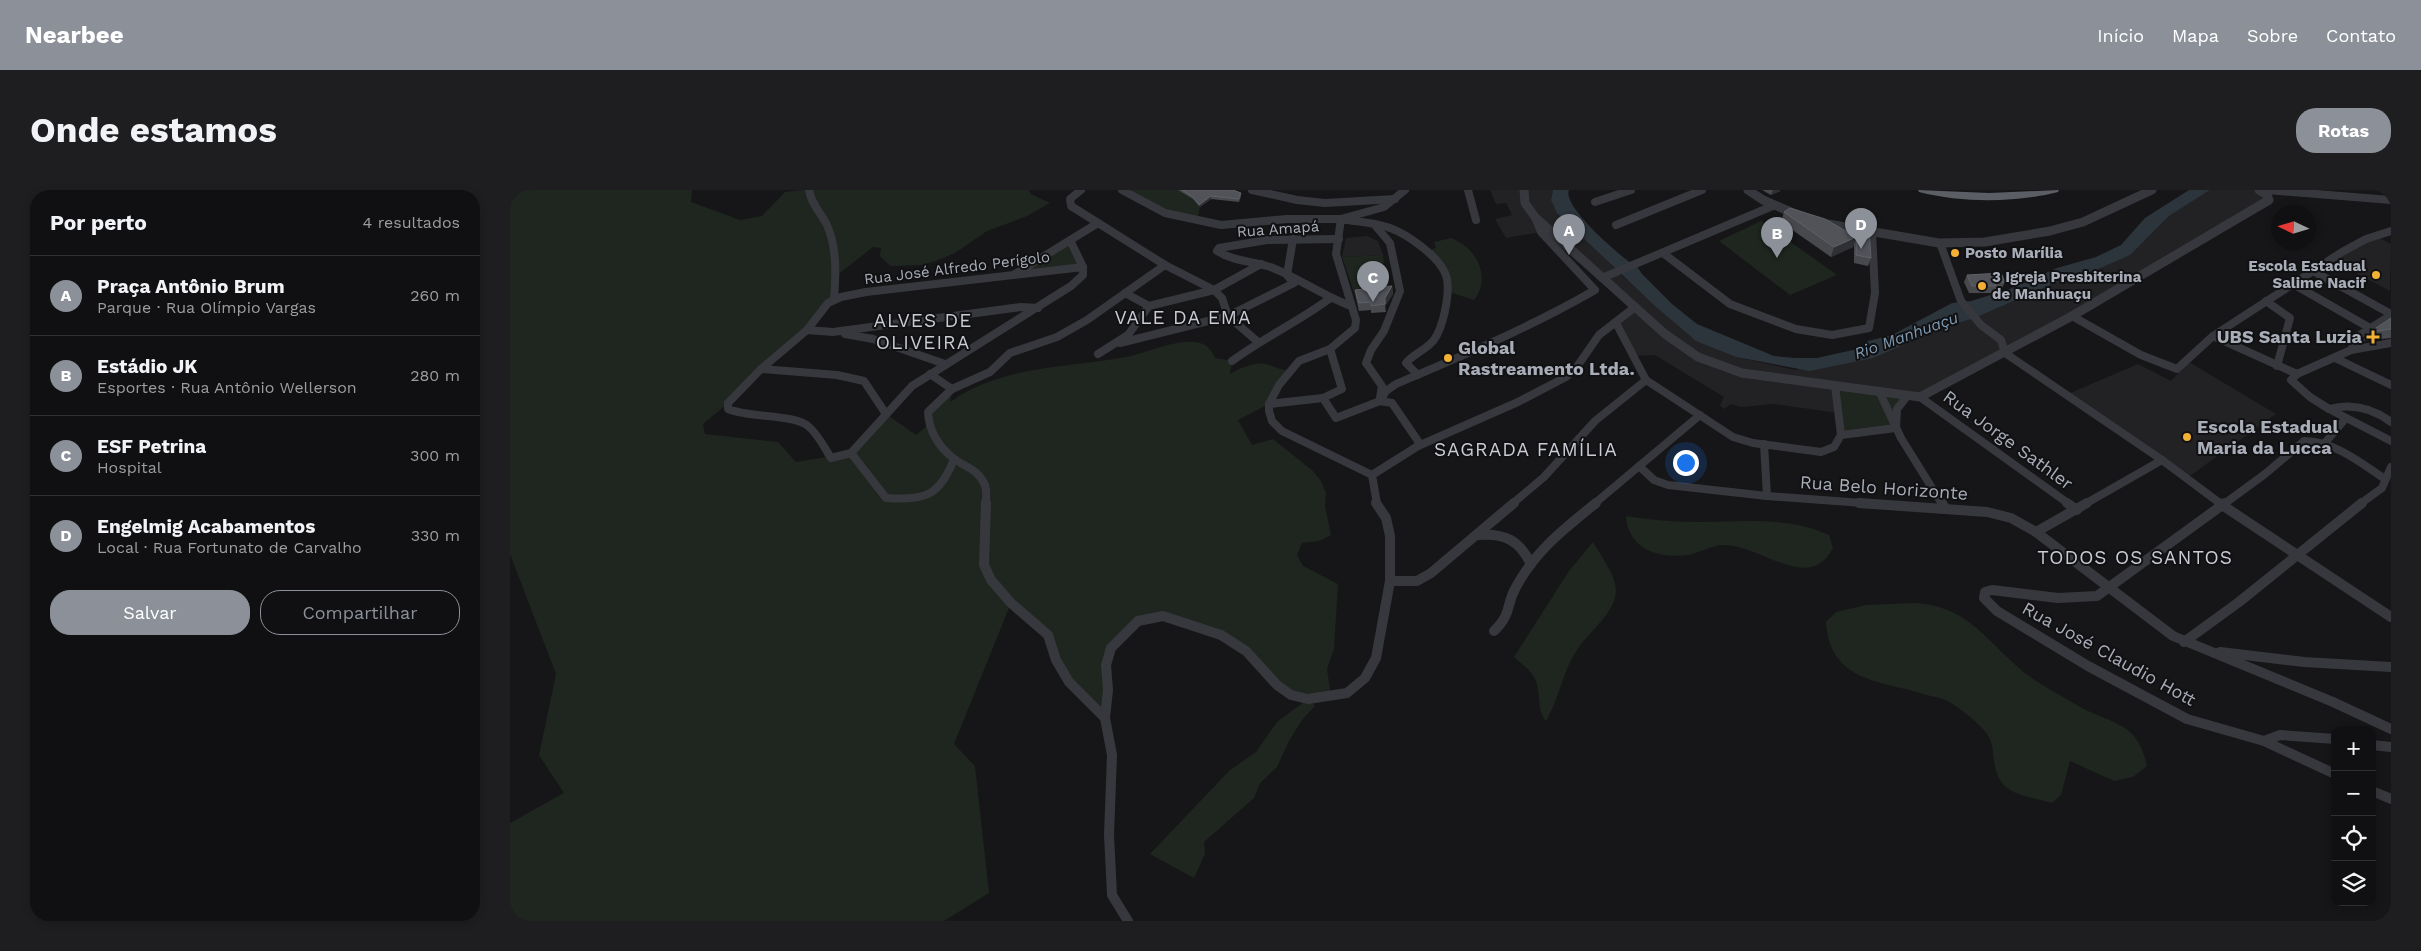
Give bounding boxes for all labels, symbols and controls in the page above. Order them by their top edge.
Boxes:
text: Nearbee [25,21,124,49]
text: Início [2097,25,2144,46]
text: Mapa [2172,25,2219,46]
text: Sobre [2247,25,2298,46]
text: Contato [2326,25,2396,46]
button: Rotas [2296,108,2391,153]
text: Onde estamos [30,109,277,151]
north arrow [2271,205,2316,250]
pin: D [1845,208,1877,249]
text: Por perto [50,210,147,235]
text: 4 resultados [363,213,460,232]
pin: A [1553,214,1585,255]
street label: Rua Amapá [1236,217,1320,241]
pin: B [1761,217,1793,258]
place label: Posto Marília [1965,244,2063,262]
marker: Posto Marília [1949,247,1961,259]
street label: Rua José Alfredo Perígolo [863,248,1051,288]
place label: Escola Estadual Salime Nacif [2248,257,2367,292]
pin: C [1357,261,1389,302]
place label: 3 Igreja Presbiterina de Manhuaçu [1992,268,2142,303]
marker: Escola Estadual Salime Nacif [2370,269,2382,281]
text: Praça Antônio Brum [97,275,285,298]
marker: 3 Igreja Presbiterina de Manhuaçu [1976,280,1988,292]
text: A [61,286,71,305]
text: 260 m [410,286,460,305]
text: Parque · Rua Olímpio Vargas [97,298,316,317]
district label: VALE DA EMA [1114,306,1252,329]
water label: Rio Manhuaçu [1852,308,1961,363]
district label: ALVES DE OLIVEIRA [874,309,972,354]
place label: UBS Santa Luzia [2217,326,2363,347]
marker: UBS Santa Luzia [2366,330,2380,344]
place label: Global Rastreamento Ltda. [1458,337,1635,379]
marker: Global Rastreamento Ltda. [1442,352,1454,364]
text: Estádio JK [97,355,197,378]
text: B [61,366,71,385]
text: 280 m [410,366,460,385]
text: Esportes · Rua Antônio Wellerson [97,378,357,397]
street label: Rua Jorge Sathler [1939,385,2077,494]
place label: Escola Estadual Maria da Lucca [2197,416,2338,458]
marker: Escola Estadual Maria da Lucca [2181,431,2193,443]
text: ESF Petrina [97,435,206,458]
district label: SAGRADA FAMÍLIA [1434,438,1618,461]
text: C [61,446,71,465]
text: 300 m [410,446,460,465]
your location [1673,450,1699,476]
text: Hospital [97,458,162,477]
street label: Rua Belo Horizonte [1799,471,1969,504]
text: Engelmig Acabamentos [97,515,315,538]
text: D [60,526,72,545]
text: 330 m [411,526,460,545]
text: Local · Rua Fortunato de Carvalho [97,538,362,557]
district label: TODOS OS SANTOS [2037,546,2233,569]
button: Salvar [50,590,250,635]
button: Compartilhar [260,590,460,635]
street label: Rua José Claudio Hott [2019,597,2200,710]
map controls [2331,726,2376,906]
button: + [2331,726,2376,771]
button: − [2331,771,2376,816]
button: locate [2331,816,2376,861]
button: layers [2331,861,2376,906]

